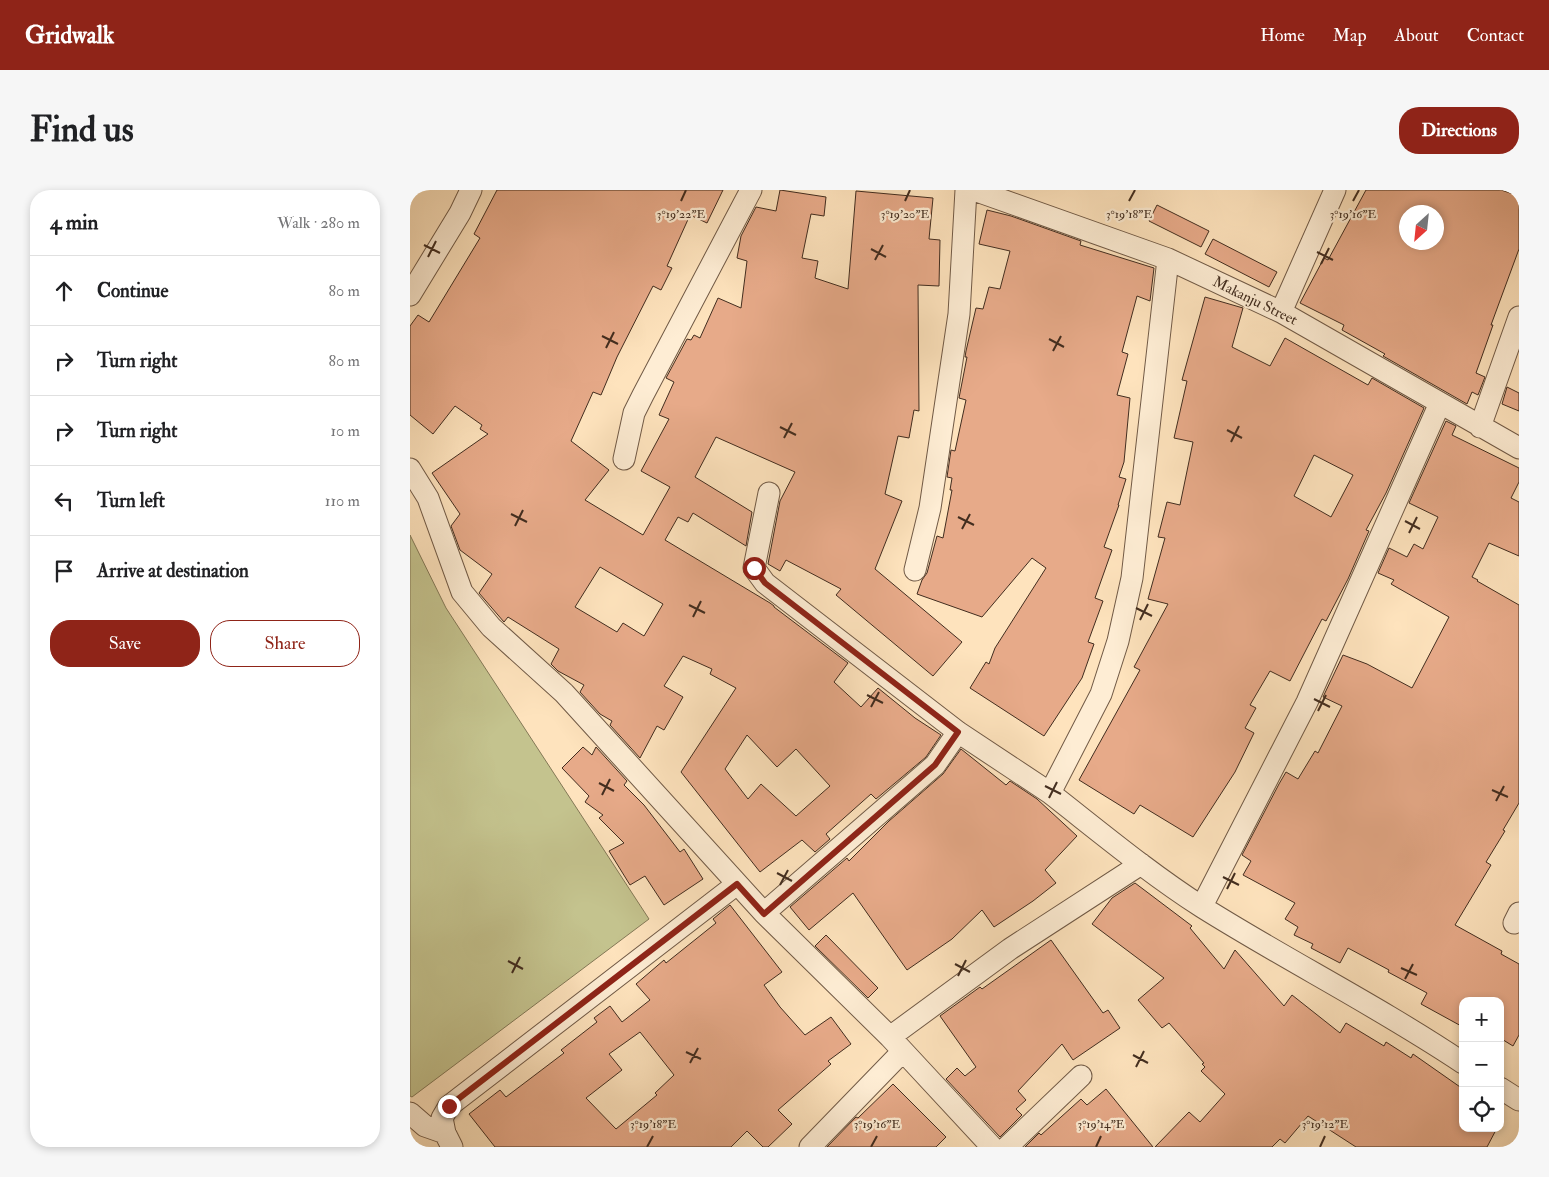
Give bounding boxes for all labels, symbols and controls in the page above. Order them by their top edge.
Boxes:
text: Gridwalk [25,20,114,51]
text: Home [1260,24,1305,47]
text: Map [1333,24,1367,47]
text: About [1395,24,1439,47]
text: Contact [1467,24,1524,47]
button: Directions [1399,107,1519,154]
text: Find us [30,108,134,152]
north arrow [1399,205,1444,250]
text: 3°19'22"E [657,207,706,222]
text: 3°19'20"E [881,207,930,222]
text: 3°19'18"E [1106,207,1152,222]
text: 3°19'16"E [1330,207,1377,222]
text: 4 min [50,209,98,236]
text: Walk · 280 m [277,213,360,233]
street label: Makanju Street [1209,272,1301,330]
icon: ahead [50,277,78,305]
text: Continue [97,279,168,303]
text: 80 m [329,281,360,301]
icon: right [50,347,78,375]
text: Turn right [97,349,177,373]
text: 80 m [329,351,360,371]
icon: right [50,417,78,445]
text: Turn right [97,419,177,443]
text: 10 m [330,421,360,441]
icon: left [50,487,78,515]
text: Turn left [97,489,165,513]
text: 110 m [325,491,360,511]
icon: arrive [50,557,78,585]
route start [743,557,766,580]
text: Arrive at destination [97,559,249,583]
button: Save [50,620,200,667]
button: Share [210,620,360,667]
map controls [1459,997,1504,1132]
button: + [1459,997,1504,1042]
button: − [1459,1042,1504,1087]
button: locate [1459,1087,1504,1132]
route end [438,1095,461,1118]
text: 3°19'18"E [630,1117,676,1132]
text: 3°19'16"E [854,1117,901,1132]
text: 3°19'14"E [1078,1117,1125,1132]
text: 3°19'12"E [1302,1117,1349,1132]

